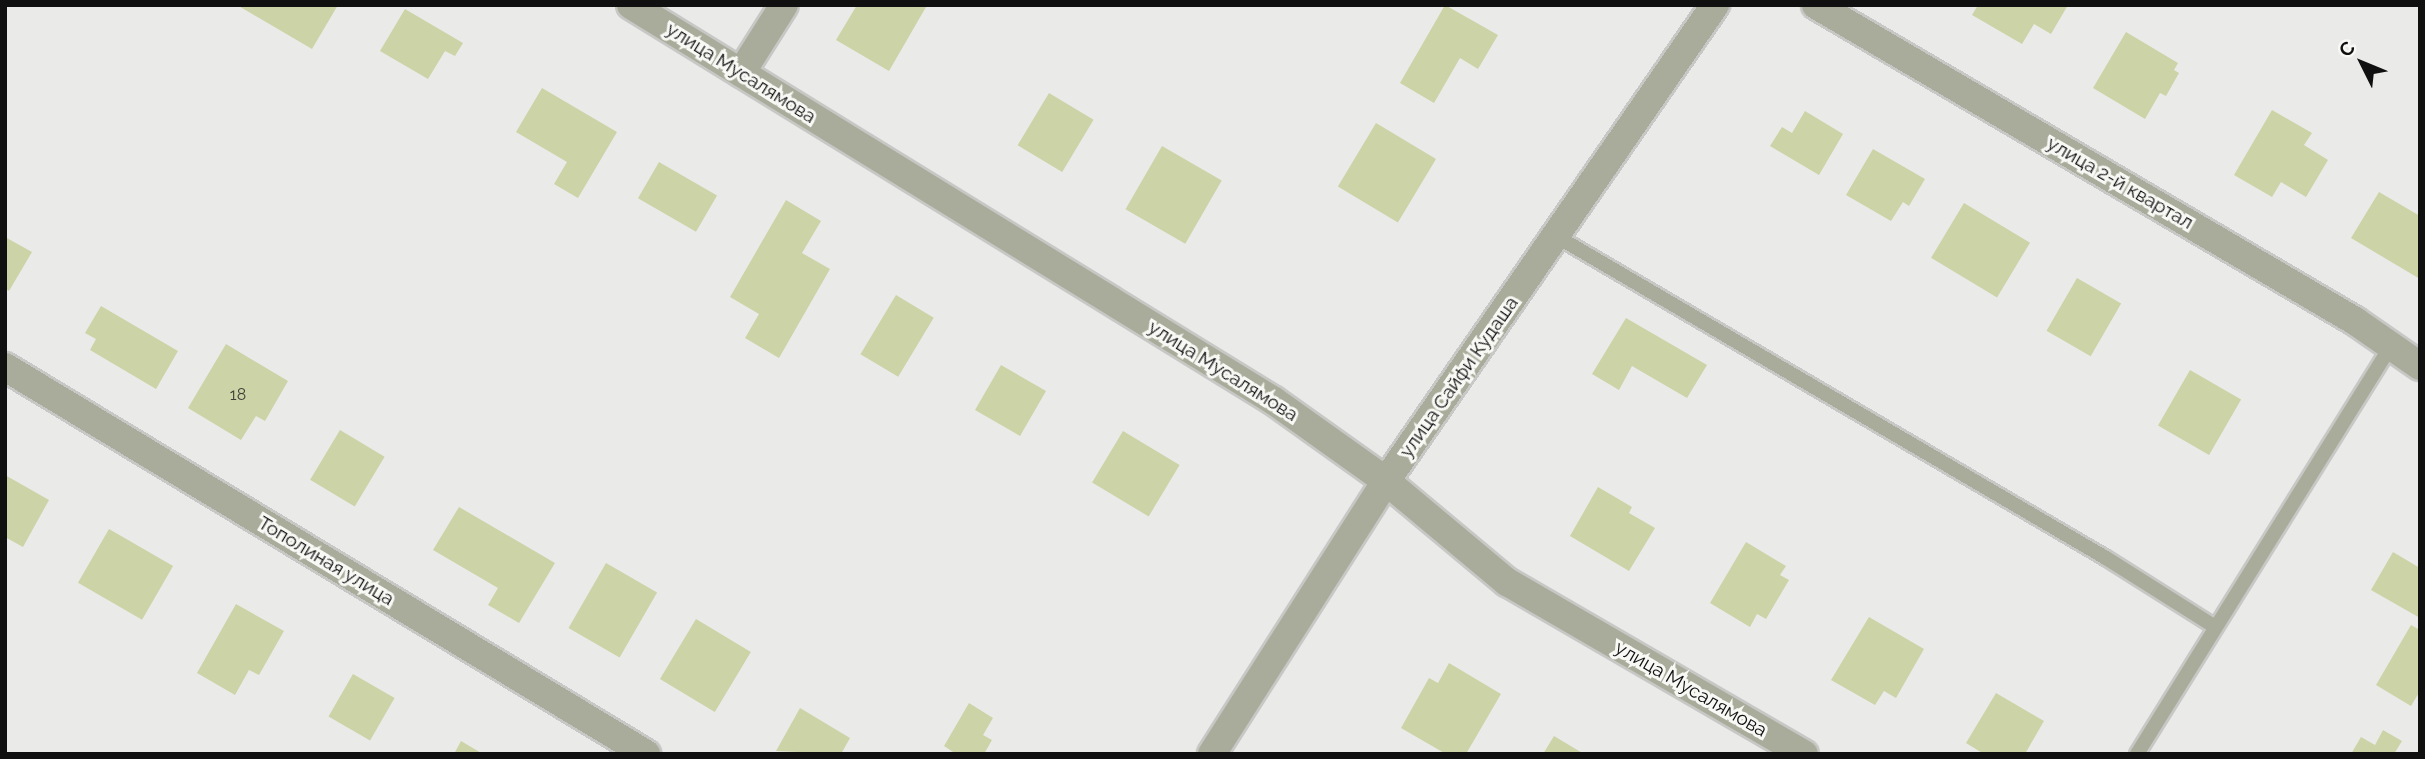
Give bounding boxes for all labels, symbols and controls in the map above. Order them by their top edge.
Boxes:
street label: улица Мусалямова [662,18,820,128]
north arrow [2327,28,2397,98]
text: С [2334,36,2359,61]
street label: улица 2-й квартал [2043,132,2197,234]
street label: улица Сайфи Кудаша [1395,292,1523,462]
street label: улица Мусалямова [1144,316,1302,426]
house number: 18 [230,385,246,405]
street label: Тополиная улица [254,511,398,611]
street label: улица Мусалямова [1611,636,1771,742]

